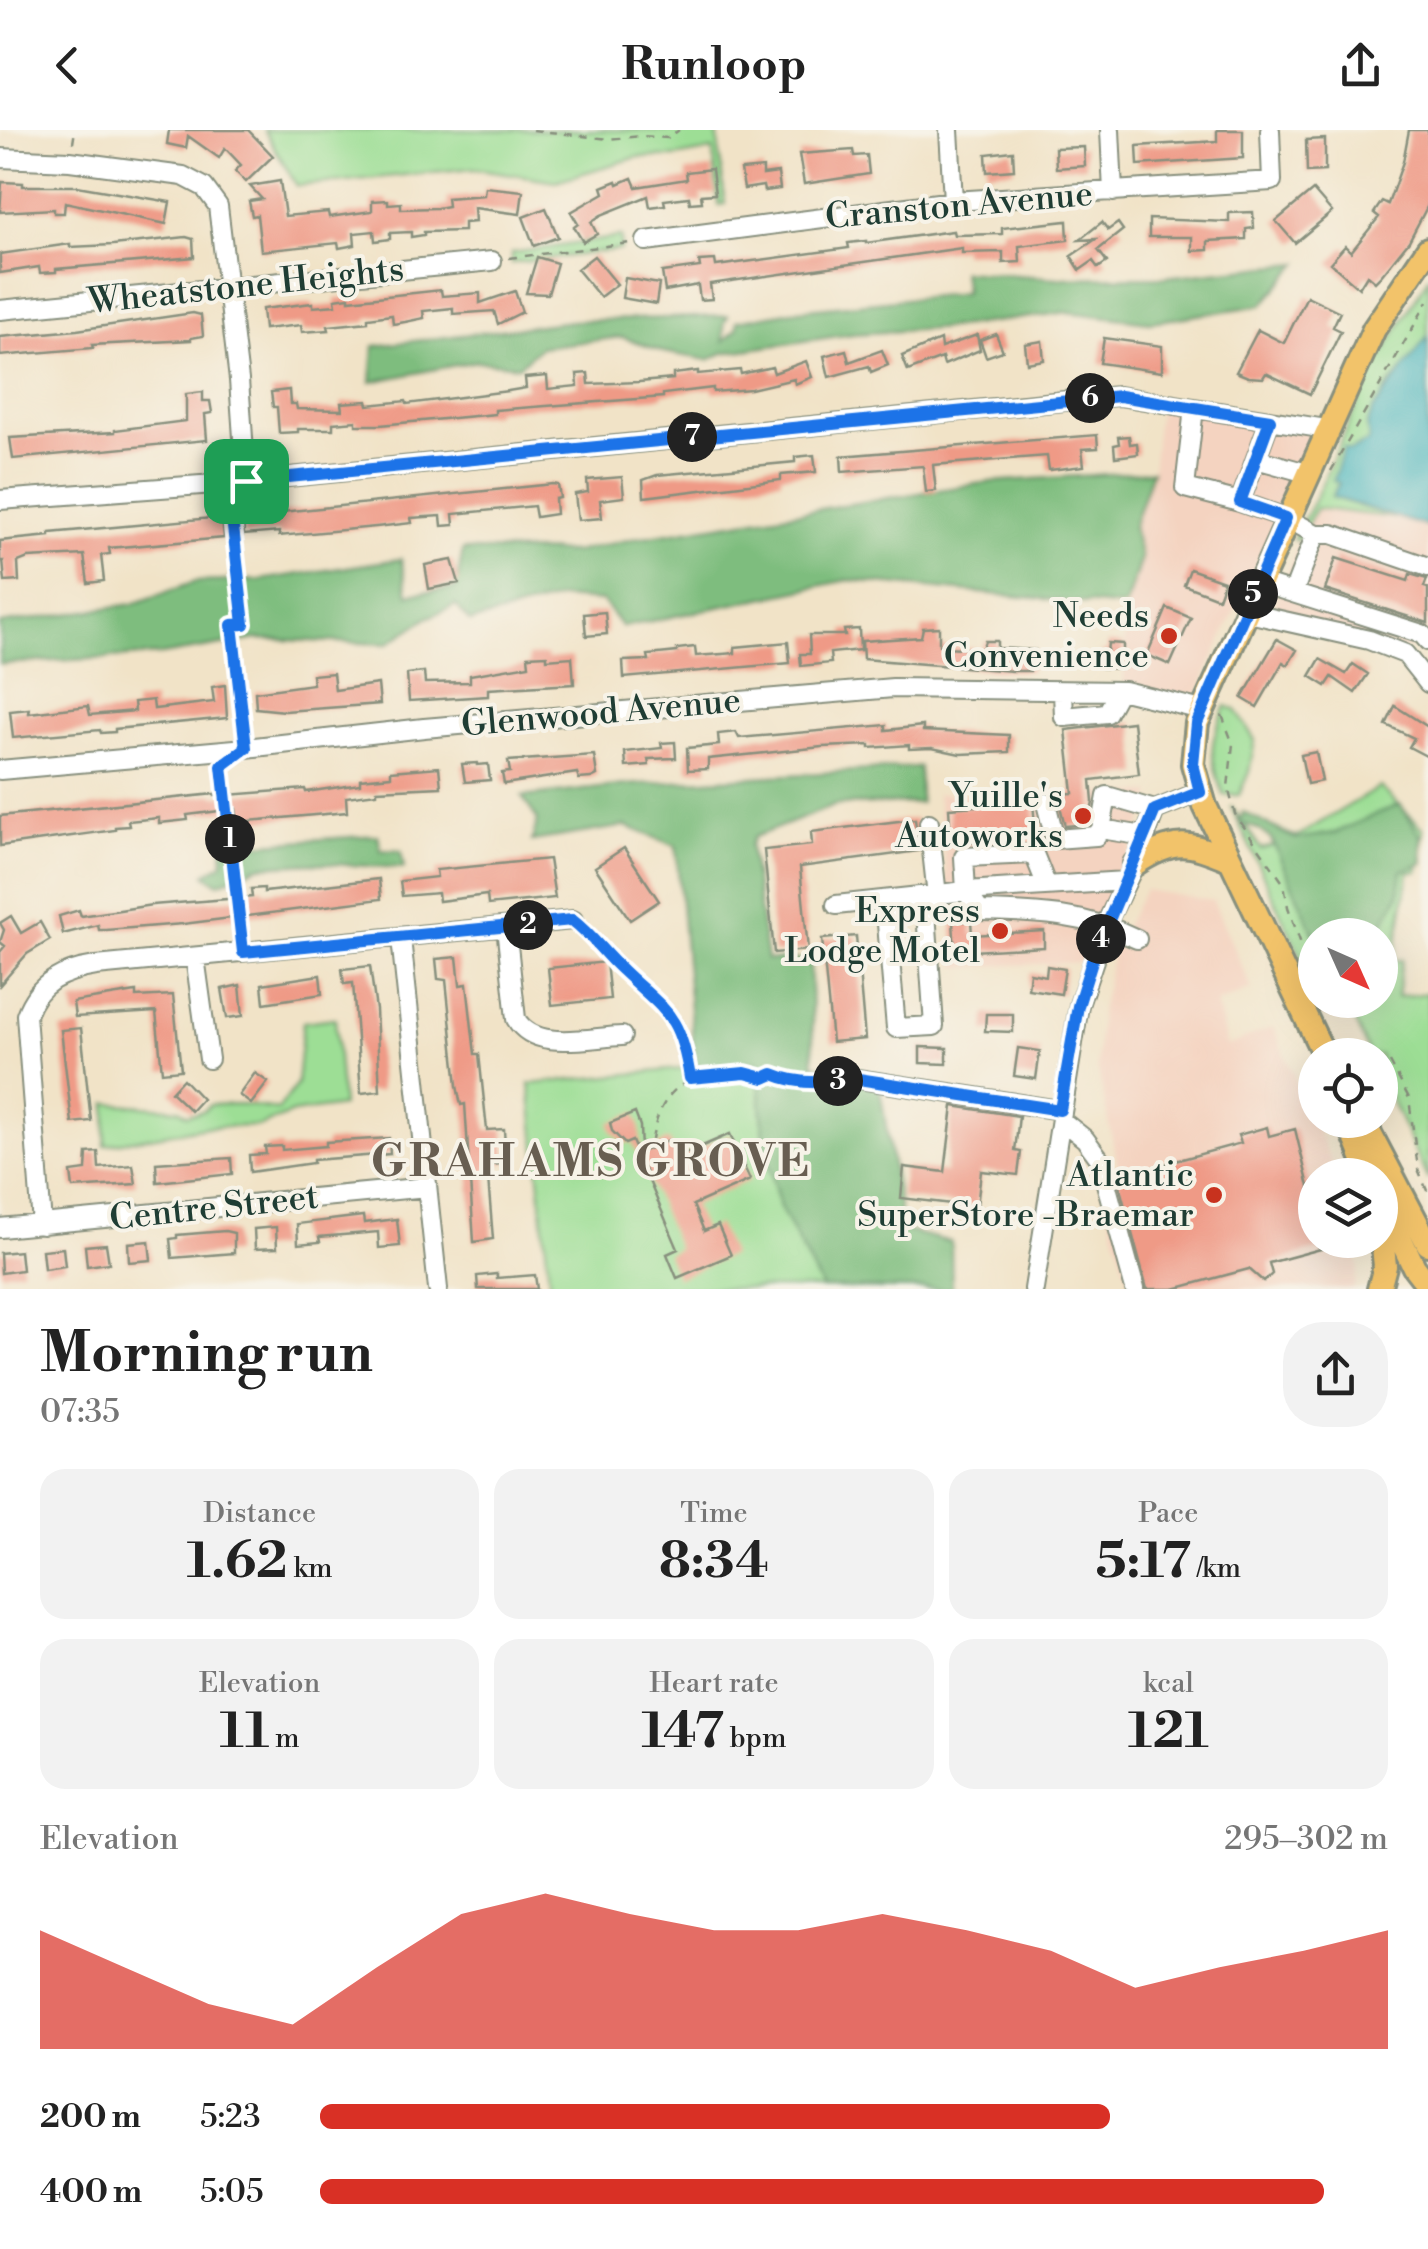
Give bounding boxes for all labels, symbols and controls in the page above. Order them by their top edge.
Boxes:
text: Runloop [622,37,806,94]
icon: back [40,38,95,93]
icon: share [1333,38,1388,93]
street label: Cranston Avenue [823,173,1095,239]
street label: Wheatstone Heights [85,248,406,324]
pin: 6 [1065,373,1115,423]
text: 6 [1081,380,1099,415]
pin: 7 [667,412,717,462]
text: 7 [684,419,700,454]
pin [204,439,289,524]
icon: arrive [219,454,274,509]
pin: 5 [1228,569,1278,619]
text: 5 [1244,576,1262,611]
place label: Needs Convenience [944,595,1149,678]
marker: Needs Convenience [1158,625,1180,647]
street label: Glenwood Avenue [460,679,742,747]
place label: Yuille's Autoworks [894,775,1063,858]
marker: Yuille's Autoworks [1072,805,1094,827]
pin: 1 [205,814,255,864]
text: 1 [223,821,237,856]
place label: Express Lodge Motel [784,890,980,973]
pin: 2 [503,900,553,950]
text: 2 [519,907,537,942]
pin: 4 [1076,914,1126,964]
north arrow [1298,918,1398,1018]
map controls [1298,918,1398,1258]
marker: Express Lodge Motel [989,920,1011,942]
text: 4 [1092,921,1110,956]
button: locate [1298,1038,1398,1138]
pin: 3 [813,1056,863,1106]
text: 3 [830,1063,846,1098]
district label: GRAHAMS GROVE [371,1134,811,1191]
place label: Atlantic SuperStore -Braemar [857,1154,1194,1237]
button: layers [1298,1158,1398,1258]
street label: Centre Street [107,1176,321,1240]
marker: Atlantic SuperStore -Braemar [1203,1184,1225,1206]
text: Morning run [40,1320,373,1389]
button: share [1283,1322,1388,1427]
text: 07:35 [40,1392,120,1432]
text: Distance [203,1496,316,1531]
text: Time [680,1496,748,1531]
text: Pace [1138,1496,1198,1531]
text: 1.62 [187,1531,288,1593]
text: 8:34 [659,1531,769,1593]
text: 5:17 [1096,1531,1191,1593]
text: km [288,1551,333,1586]
text: /km [1191,1551,1241,1586]
text: Elevation [199,1666,320,1701]
text: Heart rate [649,1666,779,1701]
text: kcal [1143,1666,1194,1701]
text: 11 [220,1701,269,1763]
text: 147 [641,1701,724,1763]
text: 121 [1128,1701,1209,1763]
text: m [269,1721,300,1756]
text: bpm [724,1721,787,1756]
text: Elevation [40,1819,179,1859]
text: 295–302 m [1224,1819,1388,1859]
text: 200 m [40,2097,141,2137]
text: 5:23 [200,2097,261,2137]
text: 400 m [40,2172,142,2212]
text: 5:05 [200,2172,264,2212]

